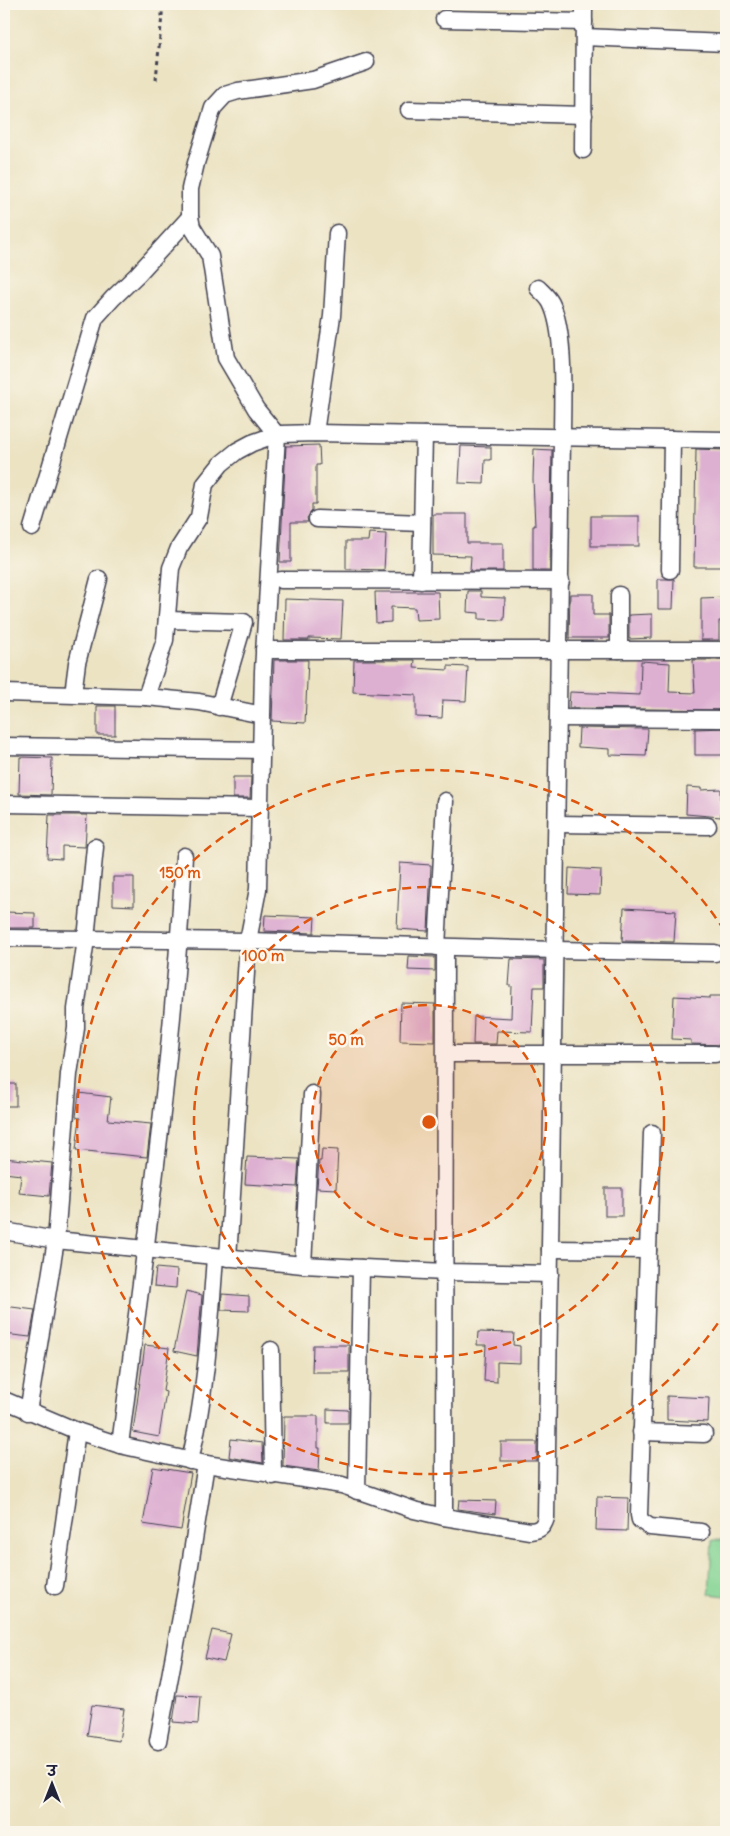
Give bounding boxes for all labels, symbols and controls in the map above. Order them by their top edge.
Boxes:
text: 150 m [159,863,201,882]
text: 100 m [242,946,284,965]
text: 50 m [328,1030,364,1049]
centre of rings [420,1113,438,1131]
north arrow [28,1758,78,1808]
text: उ [45,1762,58,1780]

